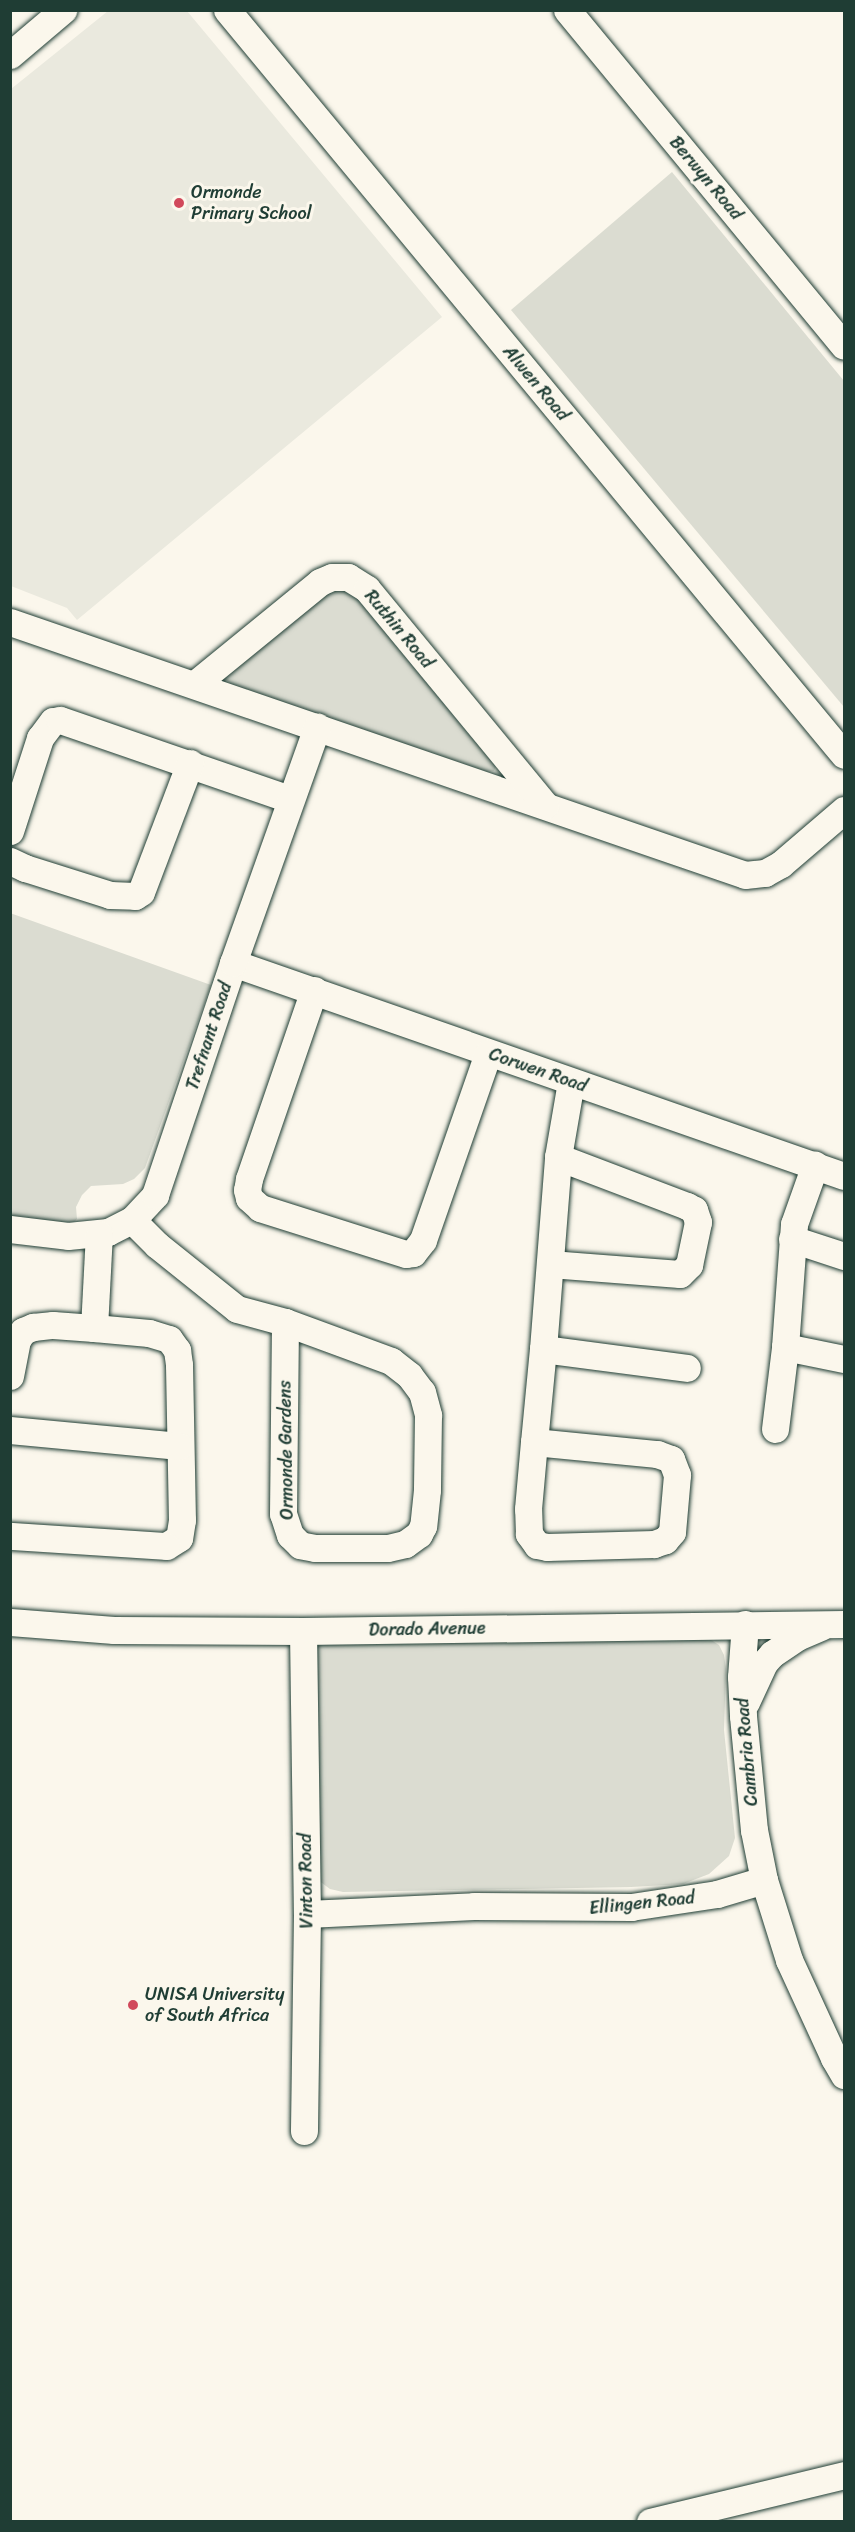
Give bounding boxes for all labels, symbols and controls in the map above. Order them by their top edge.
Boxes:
street label: Berwyn Road [665,132,747,224]
place label: Ormonde Primary School [191,182,312,224]
marker: Ormonde Primary School [172,196,186,210]
street label: Alwen Road [498,341,574,425]
street label: Ruthin Road [360,585,438,673]
street label: Trefnant Road [181,979,237,1093]
street label: Corwen Road [486,1043,590,1097]
street label: Ormonde Gardens [274,1380,298,1520]
street label: Dorado Avenue [368,1617,486,1641]
street label: Cambria Road [732,1697,762,1807]
street label: Vinton Road [294,1833,318,1929]
street label: Ellingen Road [588,1887,696,1919]
place label: UNISA University of South Africa [145,1984,285,2026]
marker: UNISA University of South Africa [126,1998,140,2012]

